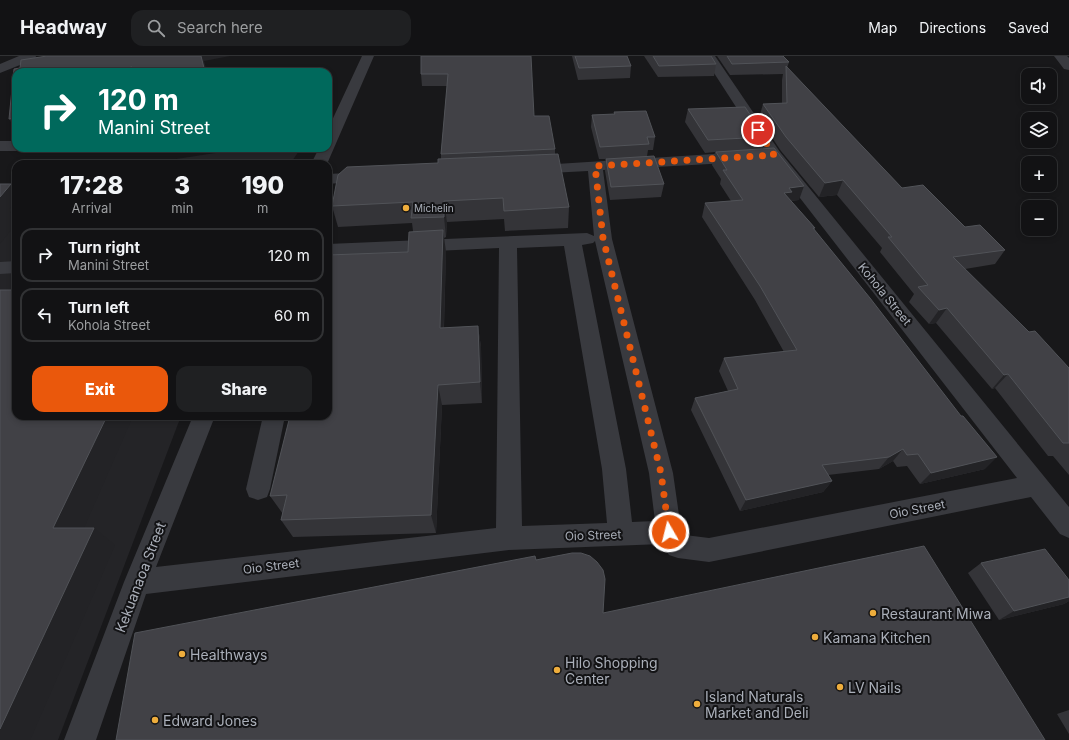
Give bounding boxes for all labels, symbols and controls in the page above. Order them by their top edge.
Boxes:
search box [131,10,411,46]
text: Headway [20,16,107,39]
icon: search [145,17,167,39]
text: Search here [177,18,263,37]
text: Map [868,19,897,36]
text: Directions [919,19,986,36]
text: Saved [1008,19,1049,36]
map controls [1021,68,1057,236]
button: sound [1021,68,1057,104]
text: 120 m [98,83,179,117]
icon: right [32,84,84,136]
button: layers [1021,112,1057,148]
pin [741,113,775,147]
text: Manini Street [98,117,210,138]
icon: arrive [747,119,769,141]
button: + [1021,156,1057,192]
text: 17:28 [60,171,123,200]
text: 3 [174,171,190,200]
text: 190 [241,171,284,200]
text: Arrival [72,200,112,216]
text: min [171,200,193,216]
text: m [257,200,268,216]
button: − [1021,200,1057,236]
place label: Michelin [414,202,454,214]
marker: Michelin [401,203,411,213]
text: Turn right [68,238,140,257]
icon: right [34,244,56,266]
text: 120 m [268,246,310,265]
text: Manini Street [68,257,149,273]
street label: Kohola Street [855,260,915,328]
text: Turn left [68,298,129,317]
icon: left [34,304,56,326]
text: 60 m [274,306,310,325]
text: Kohola Street [68,317,150,333]
button: Exit [32,366,168,412]
button: Share [176,366,312,412]
street label: Oio Street [888,496,946,522]
position arrow [648,511,690,553]
street label: Kekuanaoa Street [111,519,169,635]
street label: Oio Street [564,527,622,543]
street label: Oio Street [242,555,300,577]
place label: Restaurant Miwa [881,605,991,622]
marker: Restaurant Miwa [868,608,878,618]
place label: Kamana Kitchen [823,629,931,646]
marker: Kamana Kitchen [810,632,820,642]
place label: Healthways [190,646,267,663]
marker: Healthways [177,649,187,659]
place label: Hilo Shopping Center [565,654,658,687]
marker: Hilo Shopping Center [552,665,562,675]
place label: LV Nails [848,679,901,696]
marker: LV Nails [835,682,845,692]
place label: Island Naturals Market and Deli [705,688,809,721]
marker: Island Naturals Market and Deli [692,699,702,709]
place label: Edward Jones [163,712,257,729]
marker: Edward Jones [150,715,160,725]

